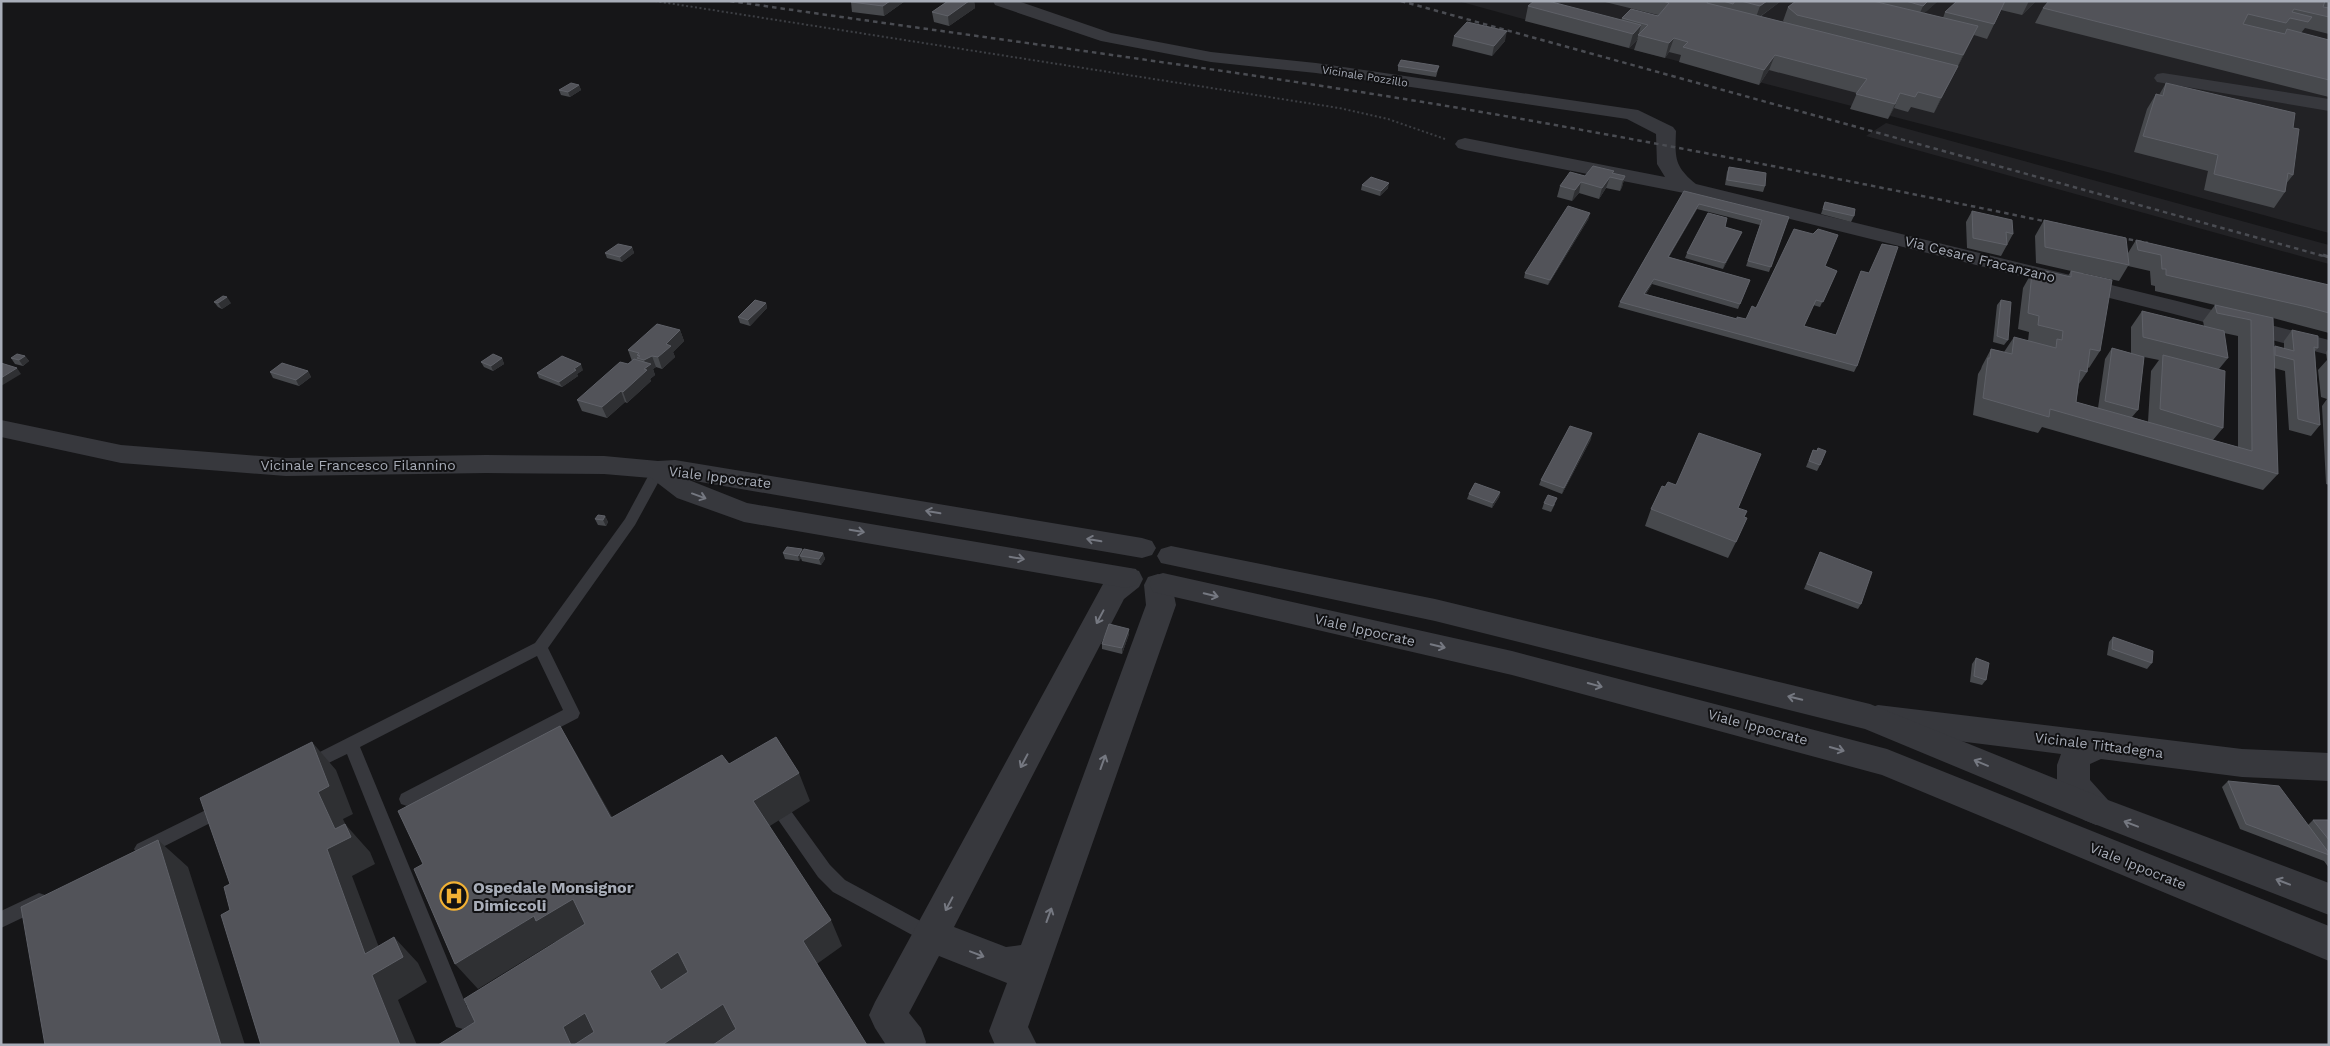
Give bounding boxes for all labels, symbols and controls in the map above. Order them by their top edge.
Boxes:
street label: Vicinale Pozzillo [1321,63,1409,90]
street label: Via Cesare Fracanzano [1903,233,2057,285]
street label: Vicinale Francesco Filannino [260,457,456,473]
street label: Viale Ippocrate [668,463,772,491]
one-way arrow [690,492,706,501]
one-way arrow [926,507,942,517]
one-way arrow [848,527,864,537]
one-way arrow [1086,535,1102,545]
one-way arrow [1008,554,1024,564]
one-way arrow [1202,591,1218,600]
one-way arrow [1095,609,1104,624]
street label: Viale Ippocrate [1313,611,1417,649]
one-way arrow [1429,642,1445,651]
one-way arrow [1587,681,1603,690]
one-way arrow [1787,693,1803,702]
street label: Viale Ippocrate [1706,706,1810,748]
street label: Vicinale Tittadegna [2034,729,2164,761]
one-way arrow [1829,745,1845,754]
one-way arrow [1019,753,1029,768]
one-way arrow [1099,755,1108,770]
one-way arrow [1974,757,1989,767]
one-way arrow [2124,819,2140,828]
street label: Viale Ippocrate [2087,839,2189,893]
one-way arrow [2276,877,2291,886]
place label: Ospedale Monsignor Dimiccoli [473,878,634,915]
hospital icon: Ospedale Monsignor Dimiccoli [439,881,469,911]
one-way arrow [943,897,953,911]
one-way arrow [1045,908,1054,923]
one-way arrow [969,950,984,959]

